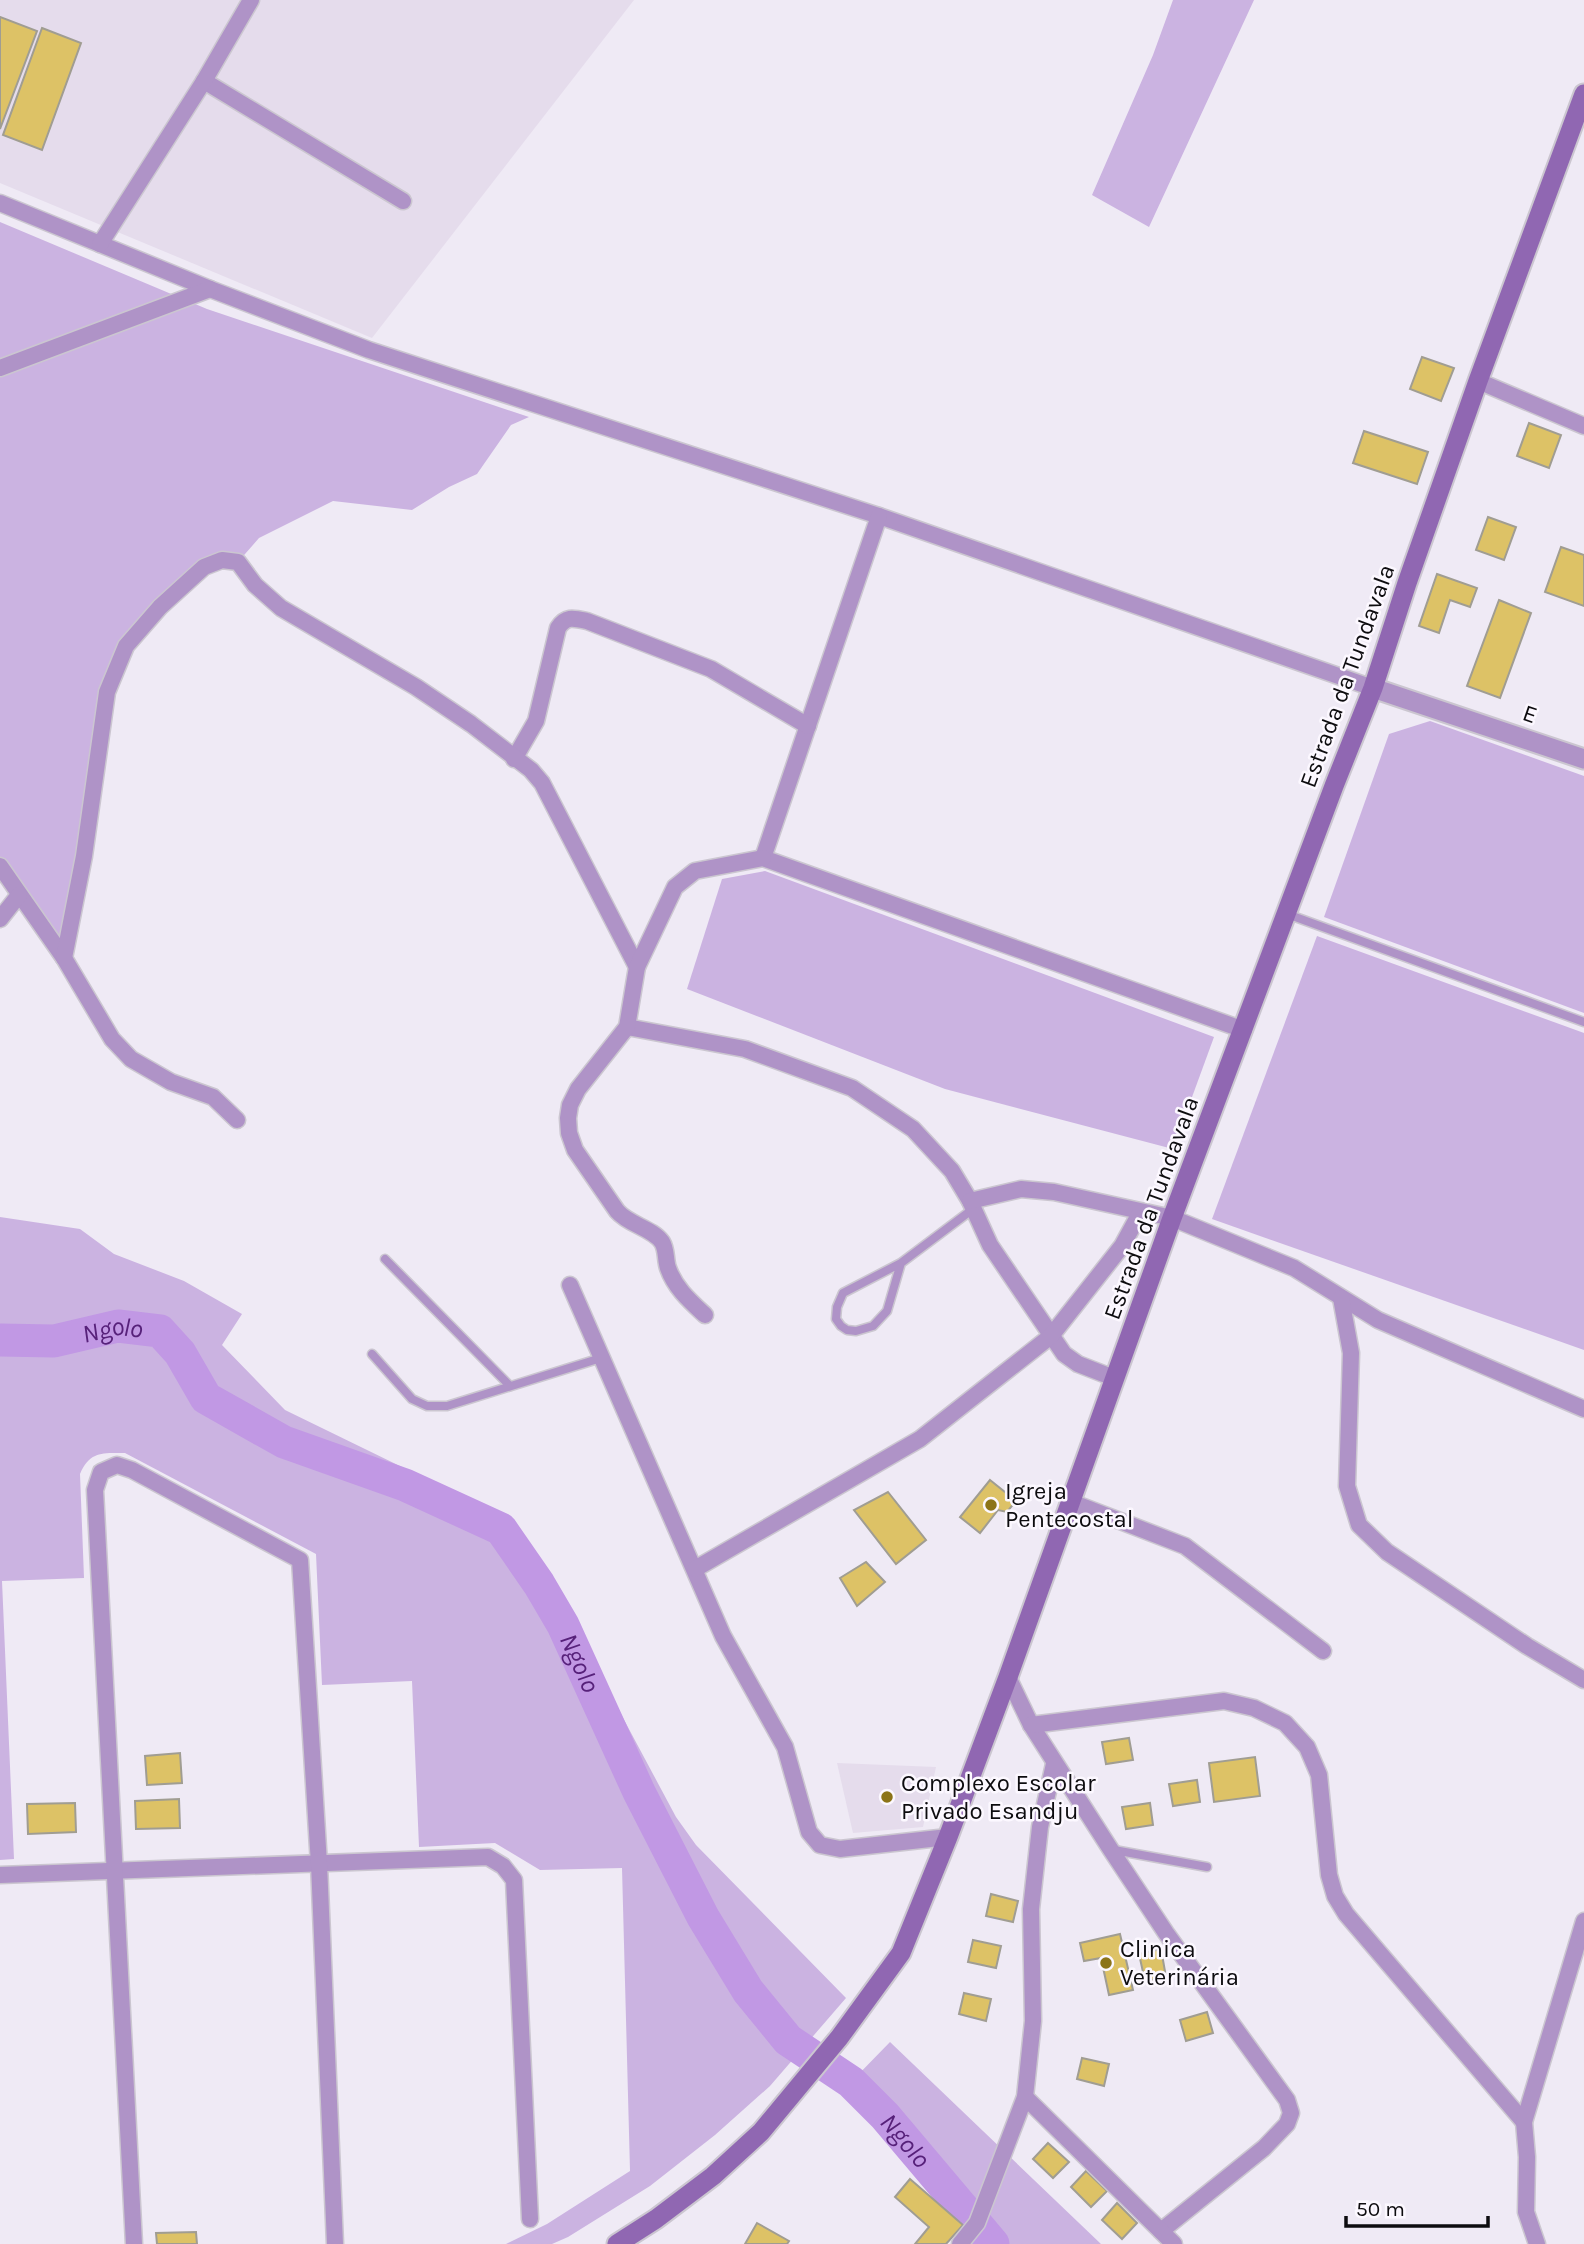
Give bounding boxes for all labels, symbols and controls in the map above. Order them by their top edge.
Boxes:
street label: Estrada da Tundavala [1294,561,1400,791]
street label: E [1519,699,1541,729]
street label: Estrada da Tundavala [1098,1093,1204,1323]
water label: Ngolo [79,1310,145,1349]
place label: Igreja Pentecostal [1005,1477,1134,1533]
marker: Igreja Pentecostal [983,1497,999,1513]
water label: Ngolo [553,1628,607,1697]
place label: Complexo Escolar Privado Esandju [901,1769,1096,1825]
marker: Complexo Escolar Privado Esandju [879,1789,895,1805]
place label: Clinica Veterinária [1120,1935,1239,1991]
marker: Clinica Veterinária [1098,1955,1114,1971]
water label: Ngolo [874,2107,937,2174]
scale bar [1346,2184,1488,2228]
text: 50 m [1356,2197,1405,2221]

